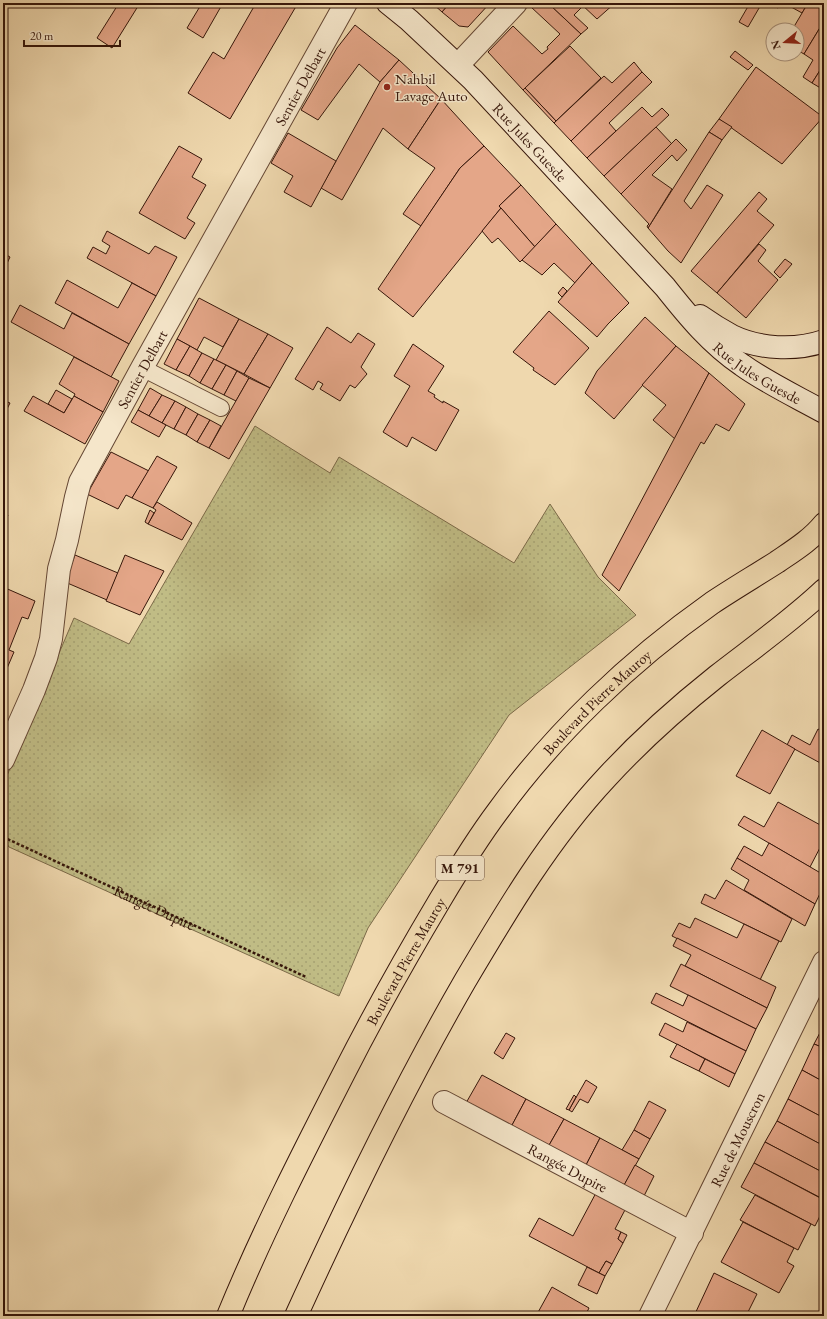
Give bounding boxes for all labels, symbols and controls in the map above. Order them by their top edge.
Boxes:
scale bar [24,22,120,48]
north arrow [765,22,805,62]
text: 20 m [30,28,54,44]
text: N [767,39,784,51]
street label: Sentier Delbart [270,43,329,129]
place label: Nahbil Lavage Auto [395,69,468,105]
marker: Nahbil Lavage Auto [382,82,392,92]
street label: Rue Jules Guesde [489,98,572,185]
street label: Sentier Delbart [112,326,171,412]
street label: Rue Jules Guesde [709,337,805,408]
street label: Boulevard Pierre Mauroy [538,644,655,758]
road number: M 791 [436,856,484,880]
street label: Rangée Dupire [111,880,198,934]
street label: Boulevard Pierre Mauroy [361,893,449,1028]
street label: Rue de Mouscron [706,1088,768,1190]
street label: Rangée Dupire [525,1139,611,1196]

